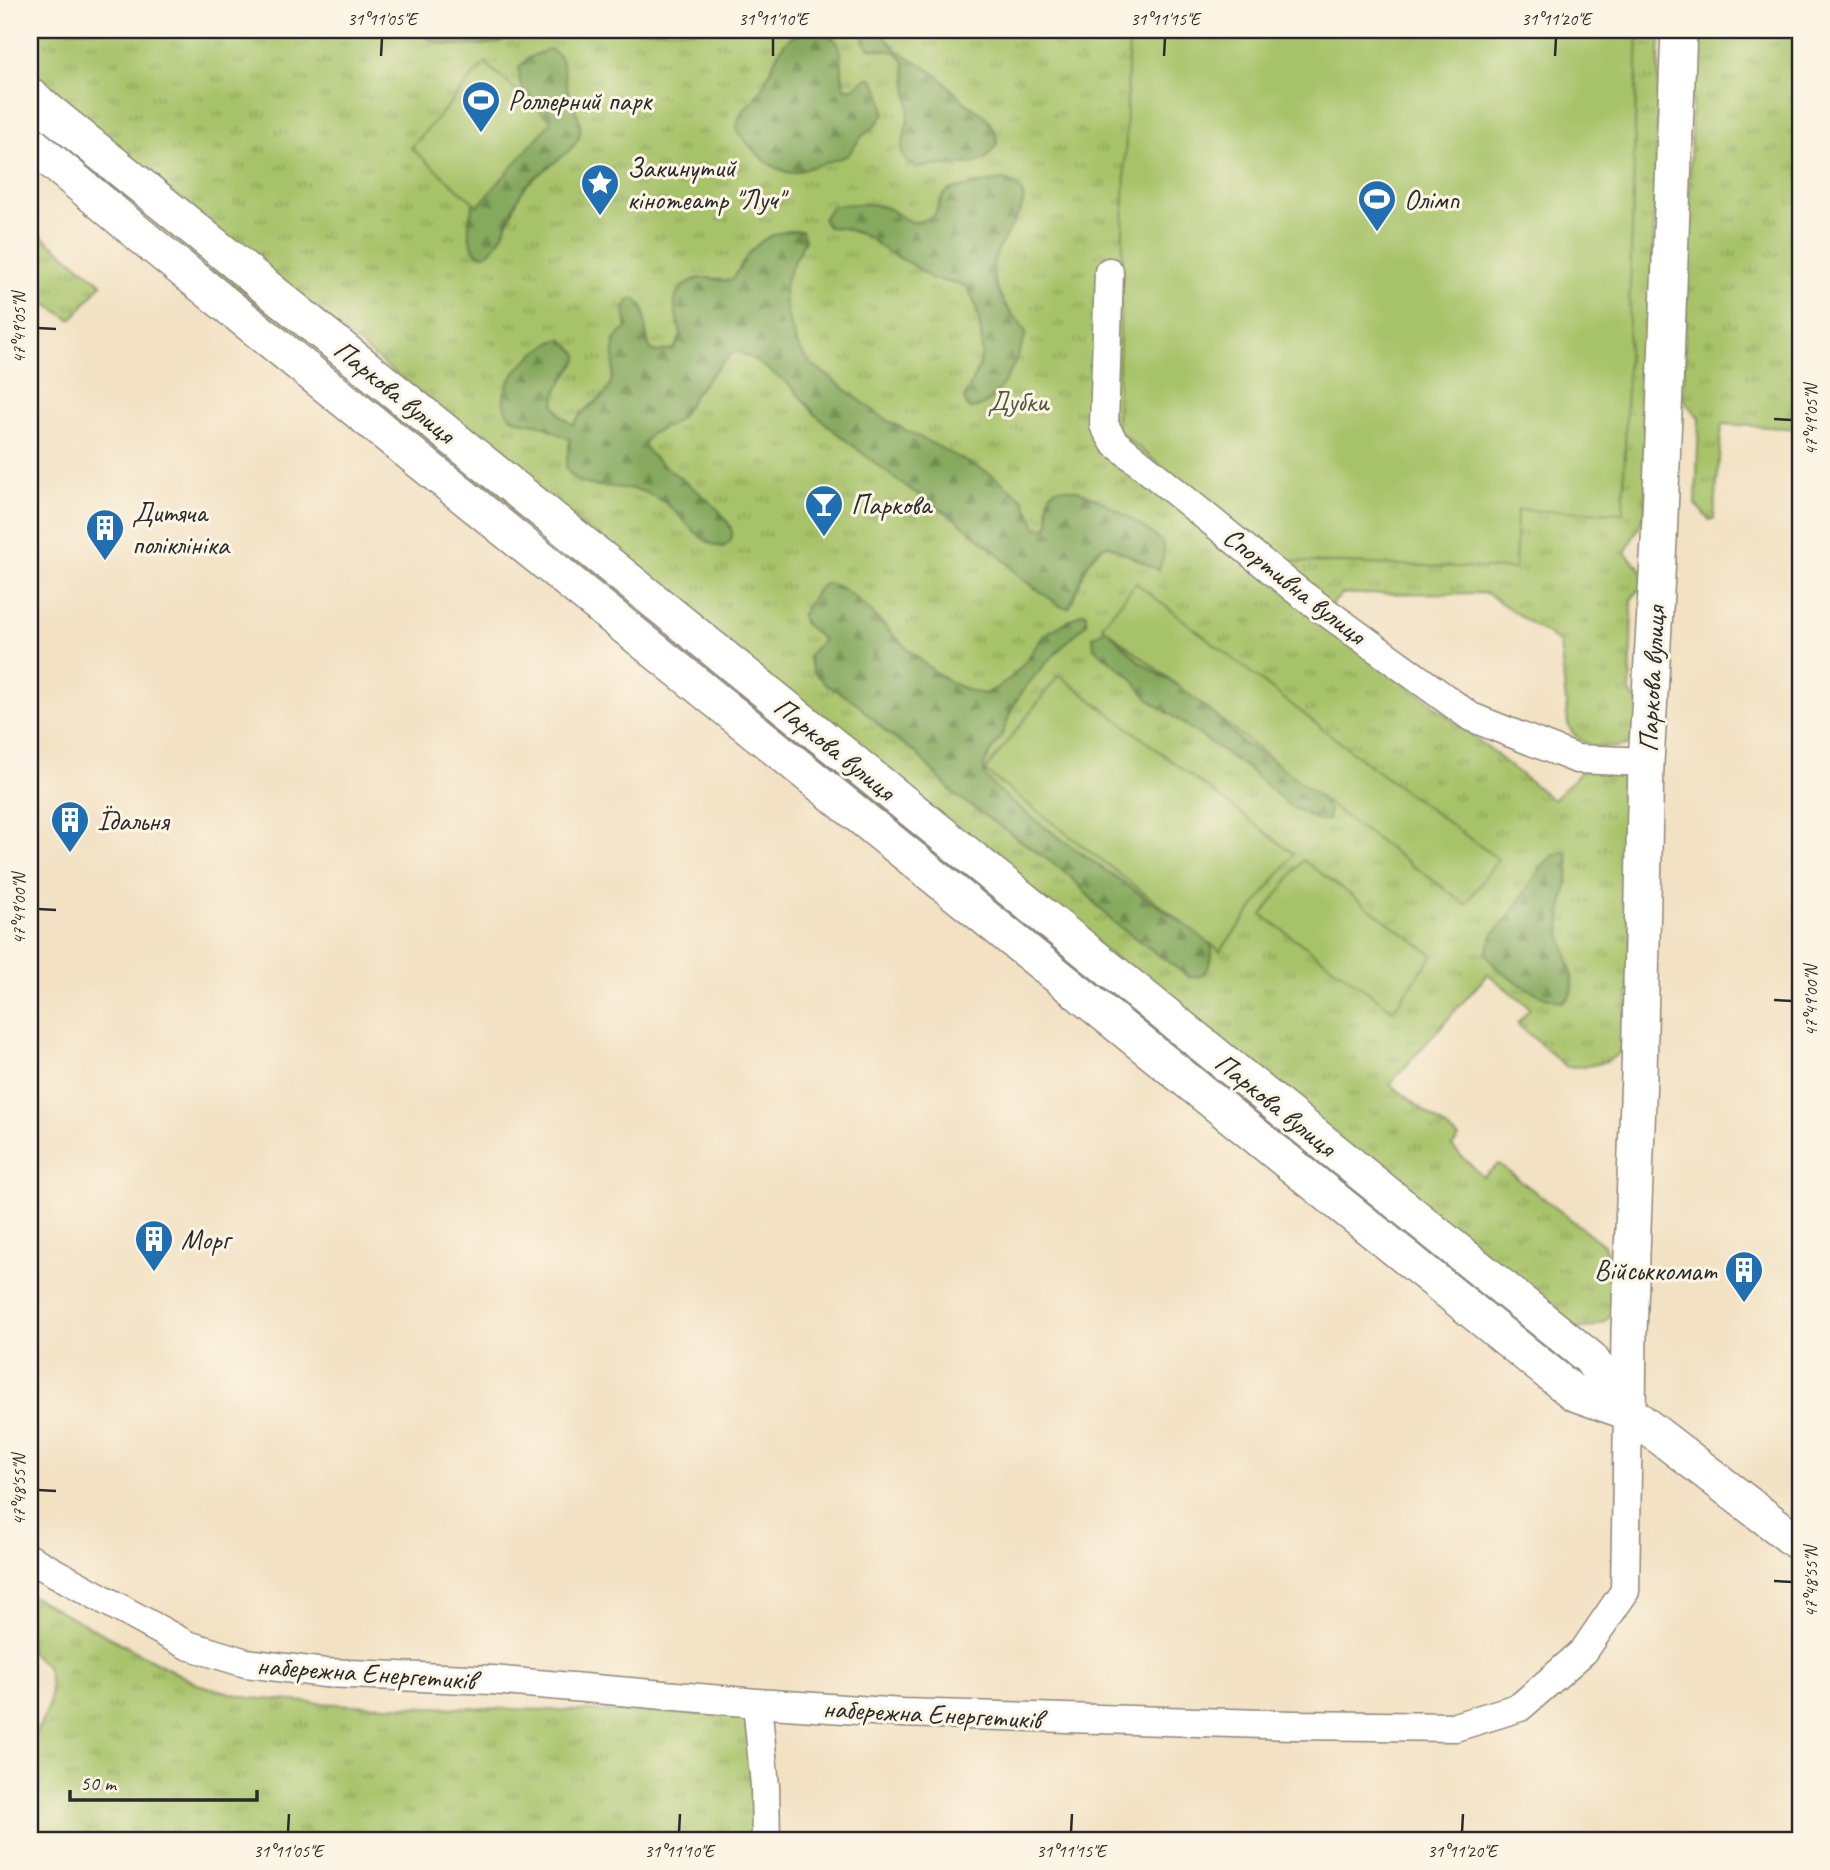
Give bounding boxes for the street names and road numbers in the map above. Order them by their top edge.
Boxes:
street label: Паркова вулиця [327,332,464,452]
street label: Спортивна вулиця [1216,519,1375,653]
street label: Паркова вулиця [1630,603,1673,753]
street label: Паркова вулиця [767,689,904,809]
street label: Паркова вулиця [1208,1045,1345,1165]
street label: набережна Енергетиків [256,1647,483,1698]
street label: набережна Енергетиків [822,1690,1049,1737]

